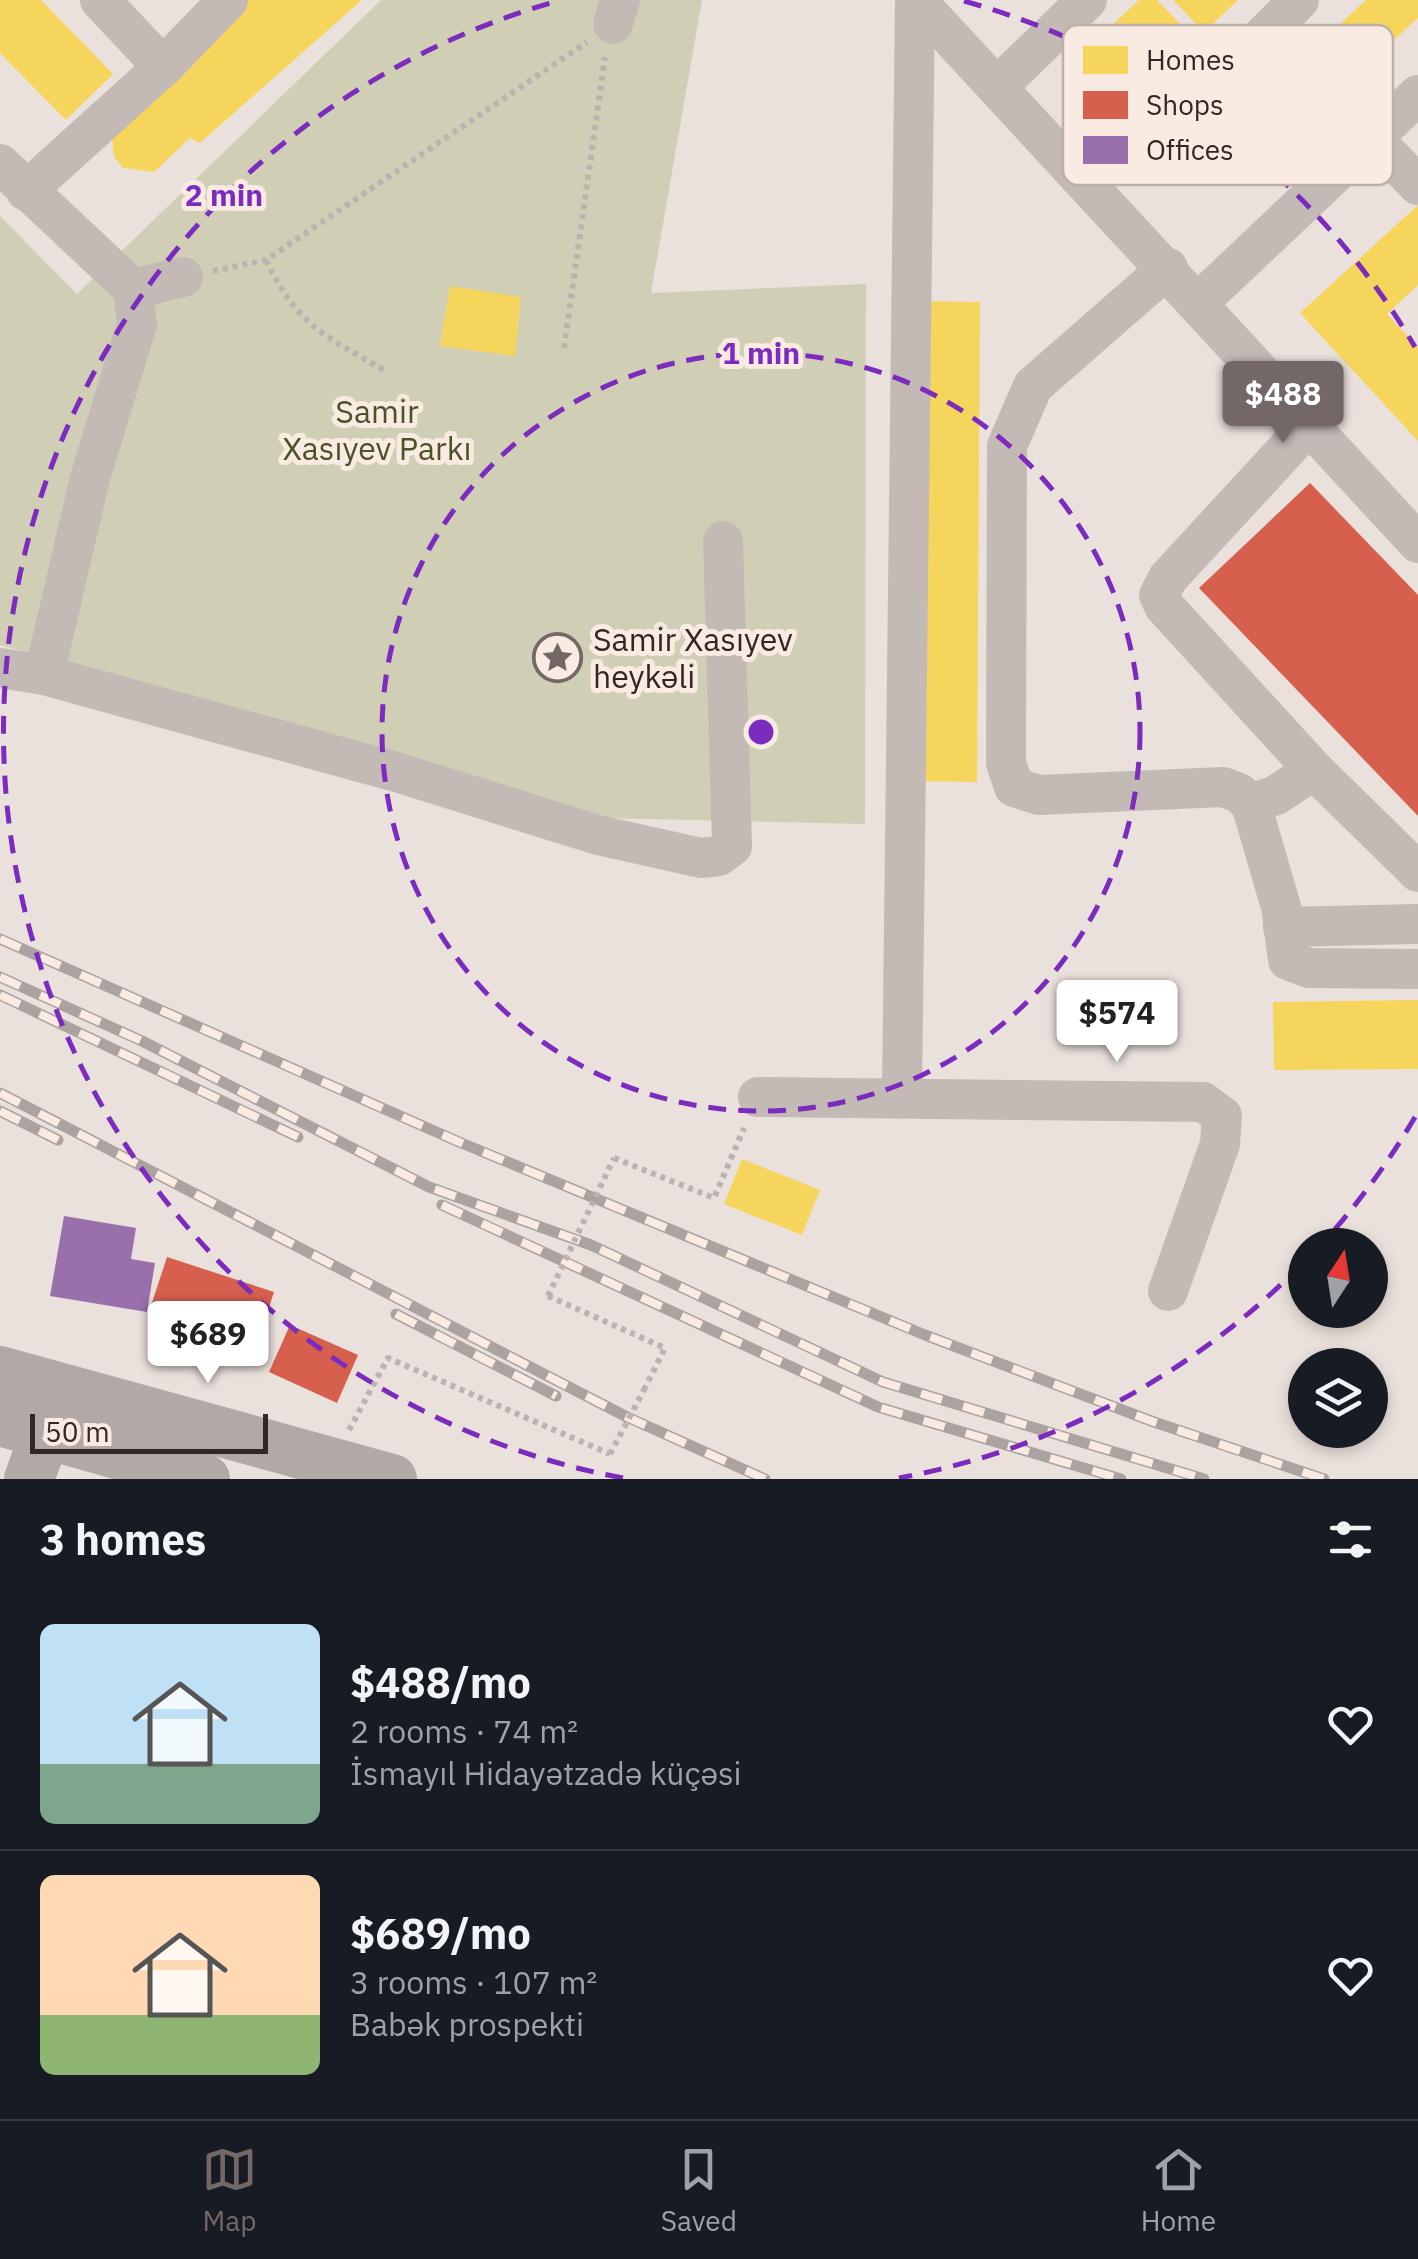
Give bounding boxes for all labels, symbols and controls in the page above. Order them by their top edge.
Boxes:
legend [1063,25,1393,185]
text: Homes [1146,41,1235,78]
text: Shops [1146,86,1224,123]
text: Offices [1146,131,1234,168]
text: 2 min [185,175,263,214]
text: 1 min [722,333,800,372]
pin: $488 [1224,361,1342,446]
text: $488 [1245,372,1321,414]
park label: Samir Xasıyev Parkı [282,390,472,469]
place label: Samir Xasıyev heykəli [593,618,793,697]
place icon: Samir Xasıyev heykəli [532,632,584,684]
centre of rings [743,714,779,750]
pin: $574 [1058,980,1176,1065]
text: $574 [1079,991,1155,1033]
north arrow [1288,1228,1388,1328]
map controls [1288,1228,1388,1448]
pin: $689 [149,1301,267,1386]
text: $689 [170,1312,246,1354]
button: layers [1288,1348,1388,1448]
scale bar [30,1409,268,1454]
text: 50 m [45,1413,110,1450]
text: 3 homes [40,1512,206,1567]
icon: filters [1323,1512,1378,1567]
text: $488/mo [350,1655,531,1710]
icon: home [120,1664,240,1784]
icon: heart [1323,1697,1378,1752]
text: 2 rooms · 74 m² [350,1710,578,1752]
text: İsmayıl Hidayətzadə küçəsi [350,1752,742,1794]
text: $689/mo [350,1906,531,1961]
icon: home [120,1915,240,2035]
icon: heart [1323,1948,1378,2003]
text: 3 rooms · 107 m² [350,1961,597,2003]
text: Babək prospekti [350,2003,584,2045]
tab: Map [202,2142,257,2239]
tab: Saved [661,2142,737,2239]
tab: Home [1141,2142,1216,2239]

